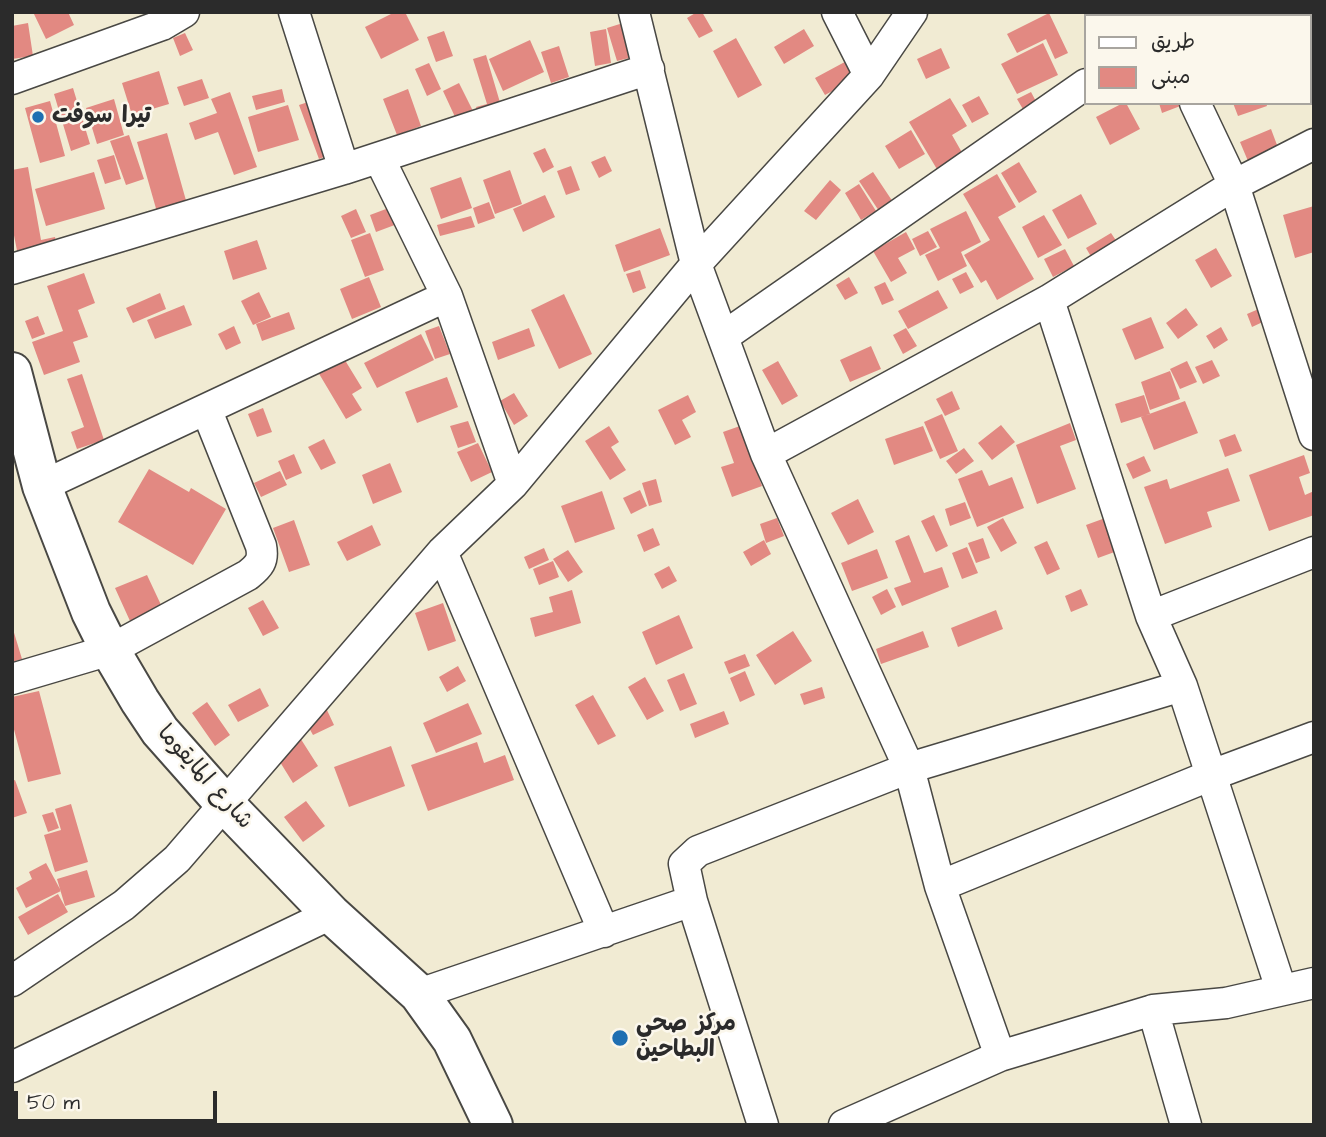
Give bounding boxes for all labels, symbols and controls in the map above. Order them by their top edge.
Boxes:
legend [1084,14,1312,105]
text: طريق [1151,27,1195,56]
text: مبنى [1151,62,1190,91]
place label: تيرا سوفت [52,103,151,131]
marker: تيرا سوفت [30,109,46,125]
street label: شارع المايقوما [150,720,258,836]
place label: مركز صحي البطاحين [636,1011,736,1065]
marker: مركز صحي البطاحين [610,1028,630,1048]
scale bar [18,1078,220,1122]
text: 50 m [27,1088,80,1117]

